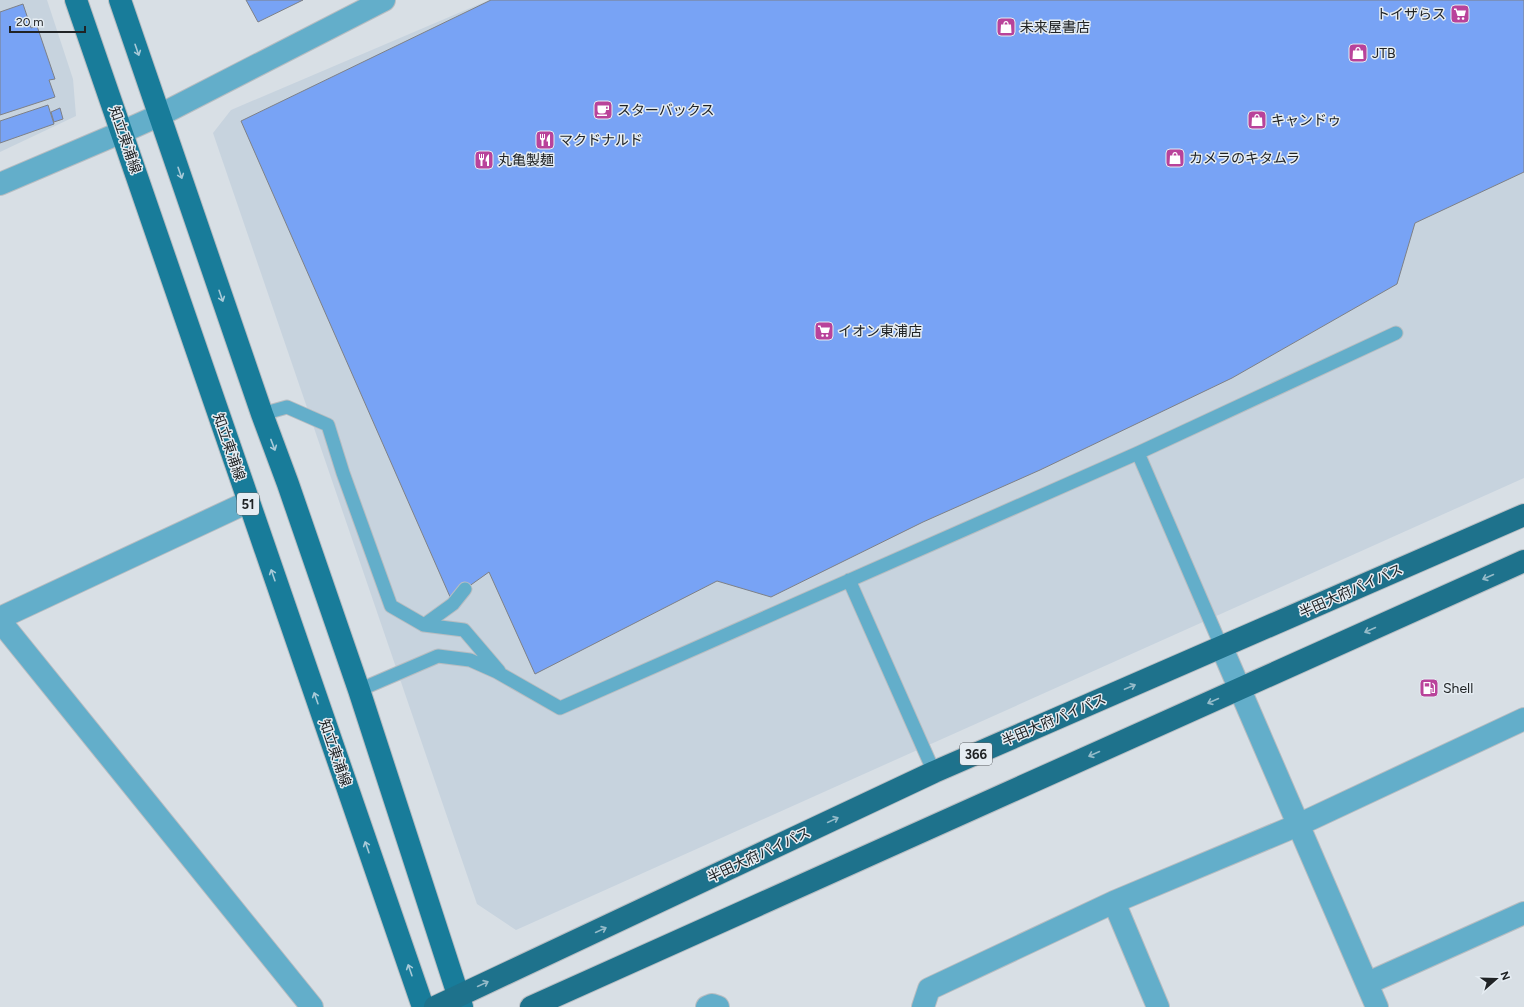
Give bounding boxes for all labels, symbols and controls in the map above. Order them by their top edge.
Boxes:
supermarket icon: トイザらス [1449,3,1471,25]
place label: トイザらス [1376,6,1446,23]
scale bar [10,8,85,34]
text: 20 m [16,15,44,29]
shop icon: 未来屋書店 [995,16,1017,38]
place label: 未来屋書店 [1020,19,1090,36]
shop icon: JTB [1347,42,1369,64]
one-way arrow [134,44,142,56]
place label: JTB [1372,45,1396,62]
cafe icon: スターバックス [592,99,614,121]
place label: スターバックス [617,102,714,119]
street label: 知立東浦線 [106,104,144,176]
shop icon: キャンドゥ [1246,109,1268,131]
place label: キャンドゥ [1271,112,1341,129]
restaurant icon: マクドナルド [534,129,556,151]
place label: マクドナルド [559,132,643,149]
shop icon: カメラのキタムラ [1164,147,1186,169]
restaurant icon: 丸亀製麺 [473,149,495,171]
place label: カメラのキタムラ [1189,150,1300,167]
place label: 丸亀製麺 [498,152,554,169]
one-way arrow [176,167,184,179]
one-way arrow [218,290,226,302]
supermarket icon: イオン東浦店 [813,320,835,342]
place label: イオン東浦店 [838,323,922,340]
street label: 知立東浦線 [210,411,248,483]
one-way arrow [270,439,278,451]
road number: 51 [237,493,259,515]
street label: 半田大府パイパス [1297,561,1405,621]
one-way arrow [269,569,276,582]
one-way arrow [1483,574,1495,581]
one-way arrow [1364,627,1376,634]
fuel station icon: Shell [1418,677,1440,699]
place label: Shell [1443,680,1473,697]
one-way arrow [1124,683,1136,691]
street label: 半田大府パイパス [999,690,1109,750]
one-way arrow [311,692,319,704]
one-way arrow [1207,698,1219,705]
street label: 知立東浦線 [316,717,354,789]
road number: 366 [960,743,992,765]
one-way arrow [1089,751,1101,758]
one-way arrow [826,816,838,823]
street label: 半田大府パイパス [705,824,813,886]
one-way arrow [363,842,371,854]
one-way arrow [595,926,607,933]
north arrow [1476,959,1516,999]
one-way arrow [406,964,413,977]
text: N [1497,970,1512,982]
one-way arrow [477,980,489,987]

